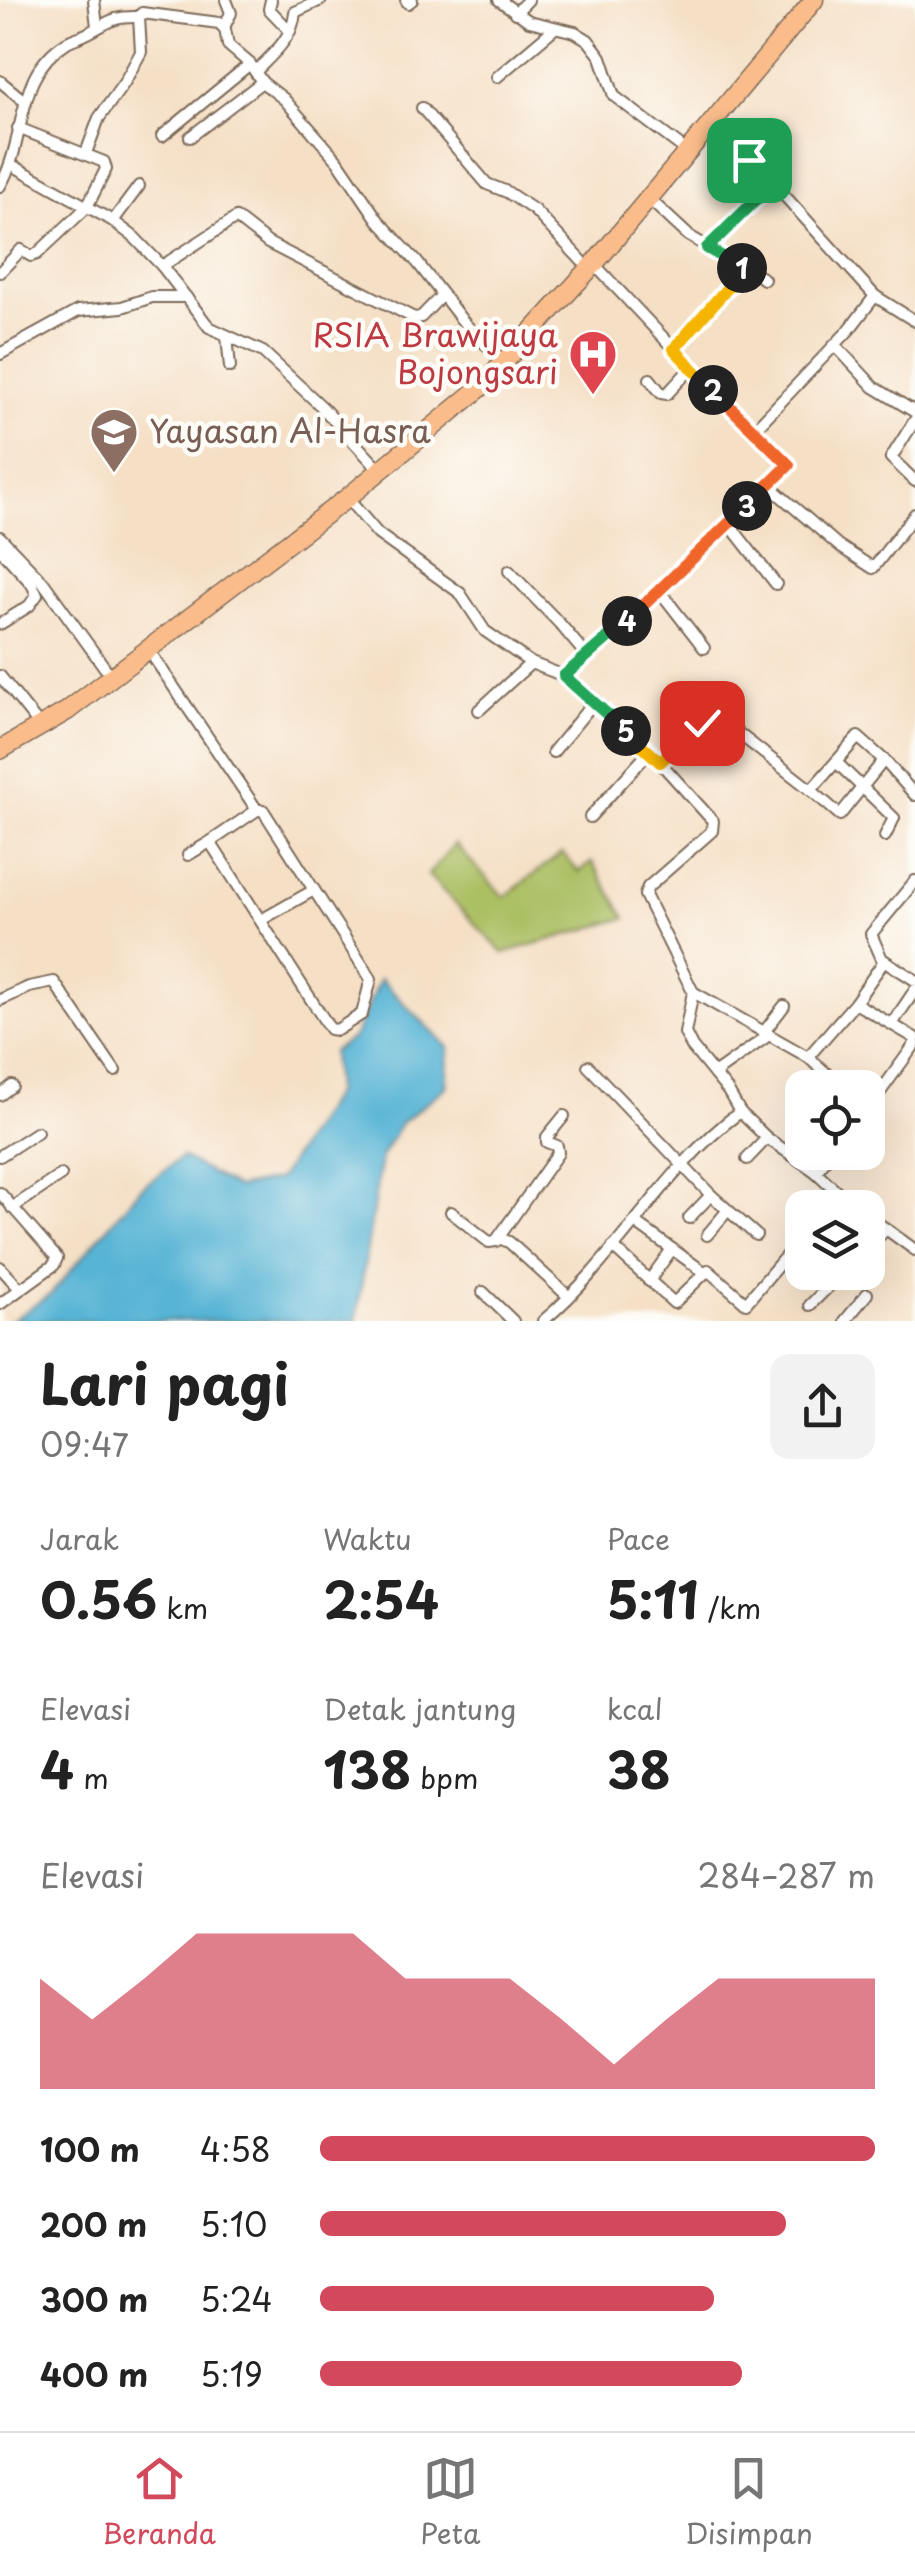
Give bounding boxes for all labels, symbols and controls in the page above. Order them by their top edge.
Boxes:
pin [707,118,792,203]
icon: arrive [722,133,777,188]
pin: 1 [717,243,767,293]
text: 1 [735,246,749,289]
place label: RSIA Brawijaya Bojongsari [313,310,558,395]
hospital icon: RSIA Brawijaya Bojongsari [567,328,619,396]
pin: 2 [688,365,738,415]
text: 2 [703,368,723,411]
school or university icon: Yayasan Al-Hasra [88,406,140,474]
place label: Yayasan Al-Hasra [149,406,431,454]
pin: 3 [722,481,772,531]
text: 3 [738,484,756,527]
pin: 4 [602,596,652,646]
text: 4 [617,599,637,642]
pin [660,681,745,766]
icon: check [675,696,730,751]
pin: 5 [601,706,651,756]
text: 5 [617,709,635,752]
map controls [785,1070,885,1290]
button: locate [785,1070,885,1170]
button: layers [785,1190,885,1290]
text: Lari pagi [40,1341,289,1424]
button: share [770,1354,875,1459]
text: 09:47 [40,1420,129,1468]
text: Jarak [40,1517,119,1560]
text: Waktu [323,1517,412,1560]
text: Pace [607,1517,670,1560]
text: 0.56 [40,1560,157,1636]
text: 2:54 [323,1560,439,1636]
text: 5:11 [607,1560,699,1636]
text: km [157,1586,208,1629]
text: /km [699,1586,761,1629]
text: Elevasi [40,1687,131,1730]
text: Detak jantung [323,1687,516,1730]
text: kcal [607,1687,663,1730]
text: 4 [40,1730,74,1806]
text: 138 [323,1730,411,1806]
text: 38 [607,1730,671,1806]
text: m [74,1756,109,1799]
text: bpm [411,1756,478,1799]
text: Elevasi [40,1851,144,1899]
text: 284–287 m [698,1851,875,1899]
text: 100 m [40,2125,140,2173]
text: 4:58 [200,2125,271,2173]
text: 200 m [40,2200,147,2248]
text: 5:10 [200,2200,267,2248]
text: 300 m [40,2275,148,2323]
text: 5:24 [200,2275,273,2323]
text: 400 m [40,2350,148,2398]
text: 5:19 [200,2350,263,2398]
tab: Beranda [102,2451,216,2554]
tab: Peta [420,2451,480,2554]
tab: Disimpan [685,2451,813,2554]

